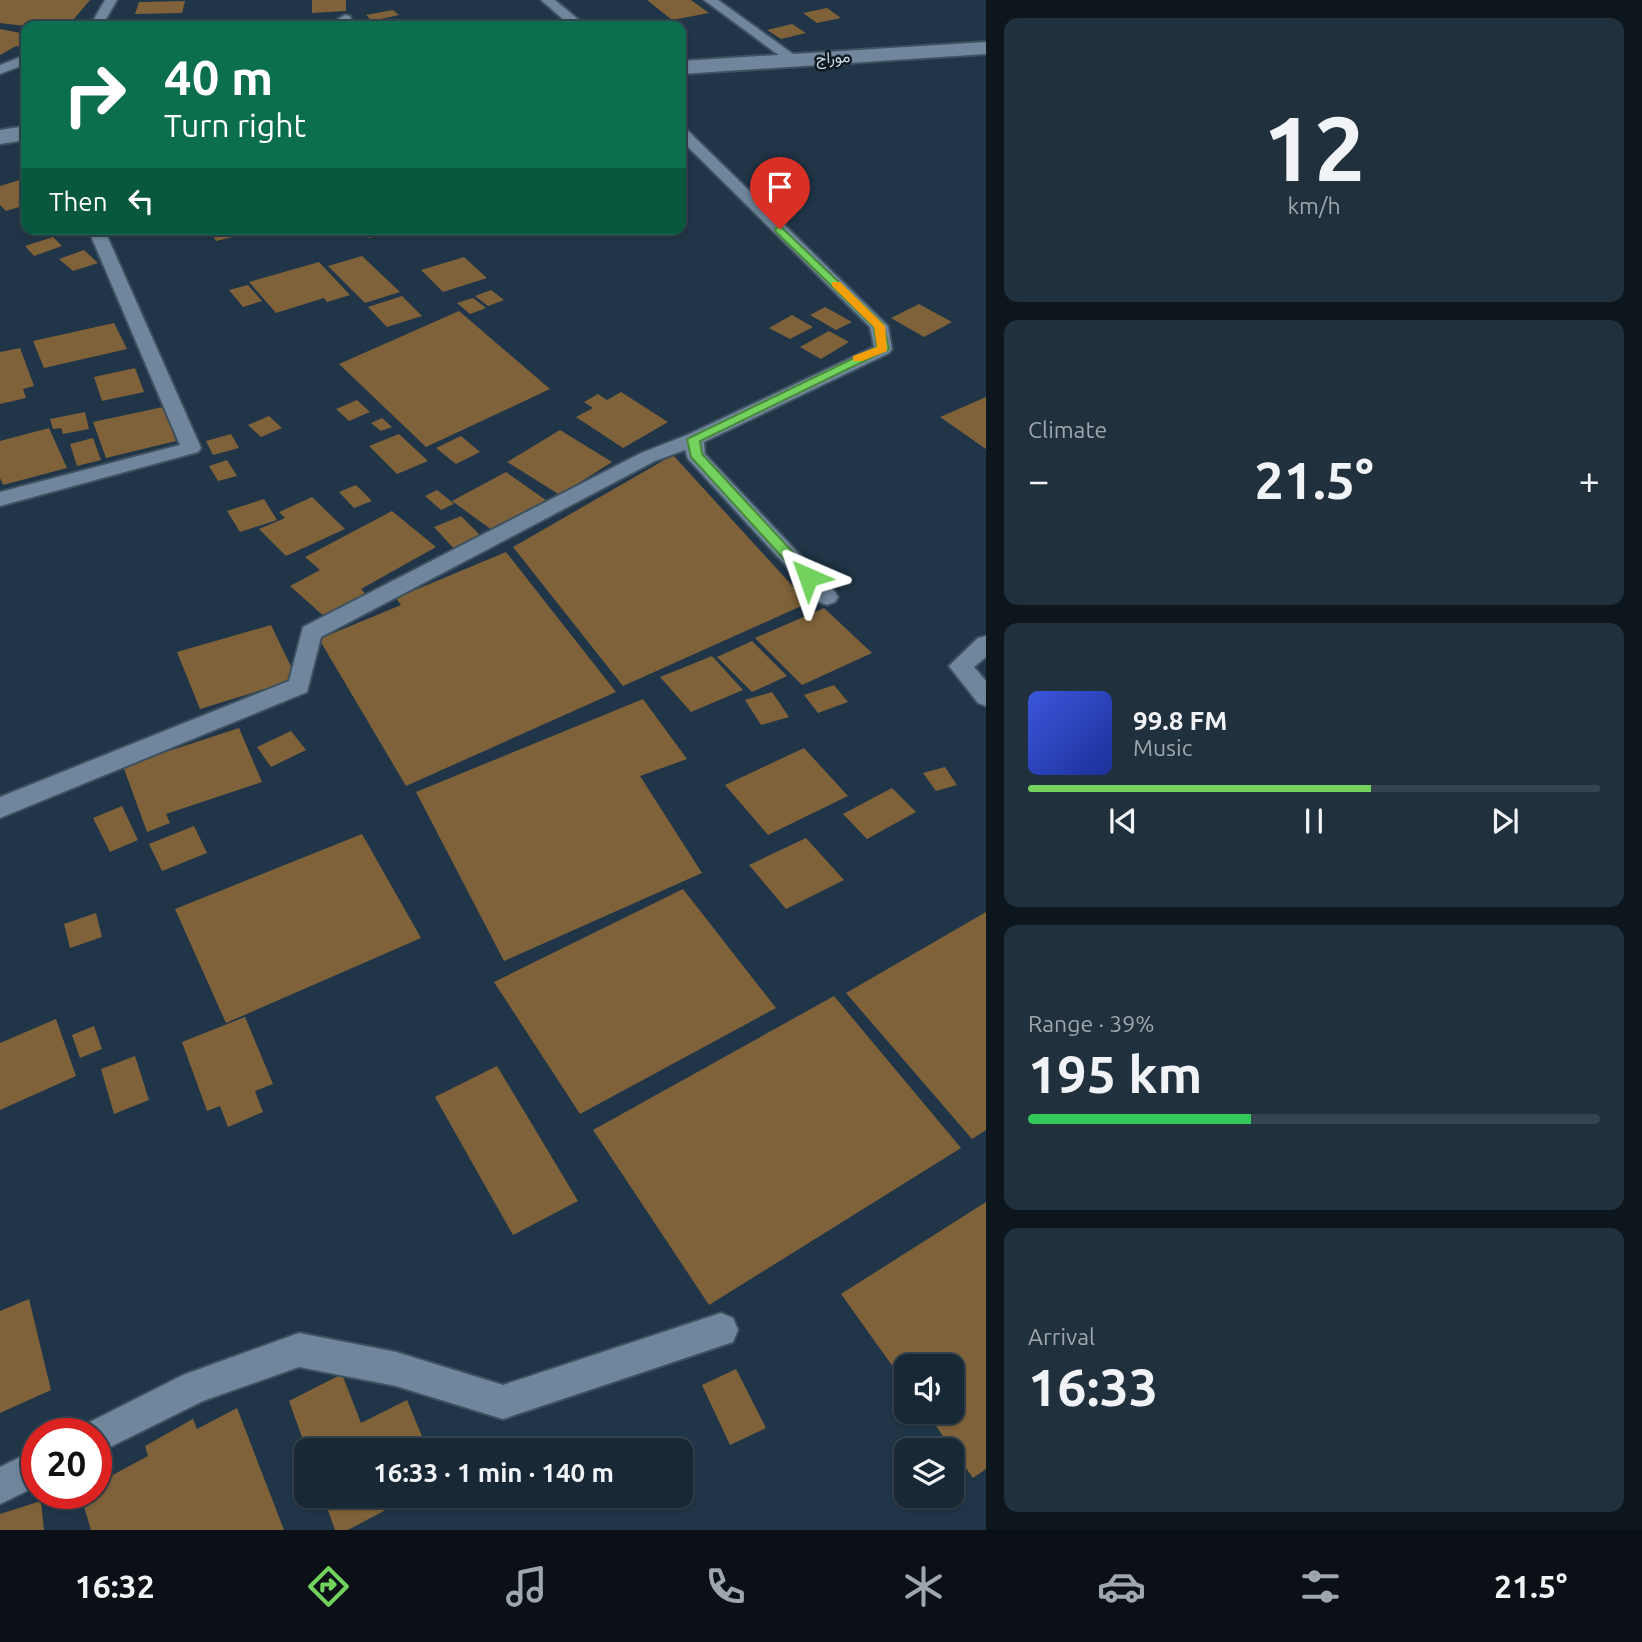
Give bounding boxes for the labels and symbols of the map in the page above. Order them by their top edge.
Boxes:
street label: موراج [815,47,851,70]
pin [750,157,810,229]
position arrow [771,540,845,614]
speed limit sign: 20 [21,1418,112,1509]

